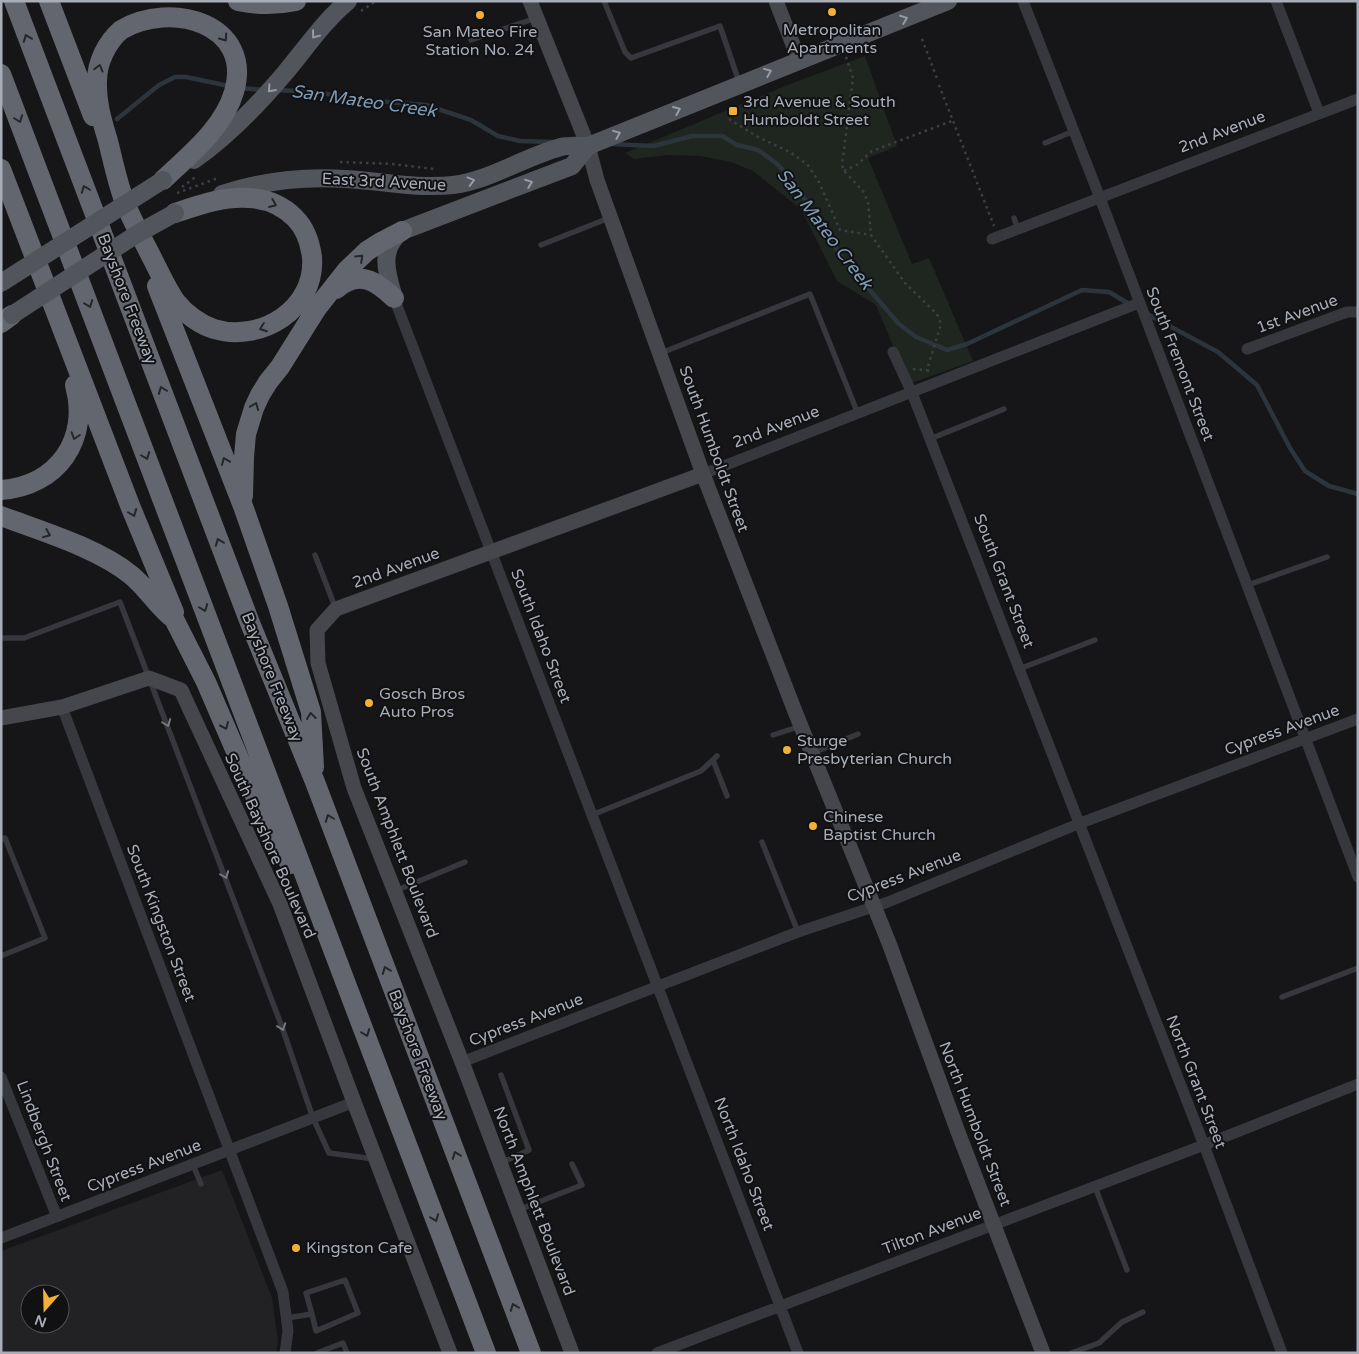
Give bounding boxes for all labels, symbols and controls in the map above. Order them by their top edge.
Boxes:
marker: Metropolitan Apartments [826,6,838,18]
marker: San Mateo Fire Station No. 24 [474,9,486,21]
one-way arrow [899,14,908,25]
place label: Metropolitan Apartments [783,20,881,58]
place label: San Mateo Fire Station No. 24 [423,22,537,60]
one-way arrow [312,29,320,38]
one-way arrow [218,32,227,42]
one-way arrow [23,34,33,42]
one-way arrow [93,64,104,73]
one-way arrow [763,68,772,79]
water label: San Mateo Creek [290,80,439,122]
one-way arrow [268,84,277,93]
place label: 3rd Avenue & South Humboldt Street [743,92,896,130]
marker: 3rd Avenue & South Humboldt Street [727,105,739,117]
one-way arrow [672,106,681,116]
street label: 2nd Avenue [1176,106,1268,158]
one-way arrow [13,115,23,123]
one-way arrow [612,130,621,140]
water label: San Mateo Creek [772,164,878,295]
street label: East 3rd Avenue [321,169,447,195]
one-way arrow [467,176,475,186]
one-way arrow [524,178,533,189]
one-way arrow [81,186,91,194]
one-way arrow [268,197,277,208]
street label: Bayshore Freeway [93,231,161,367]
one-way arrow [354,255,363,264]
street label: South Fremont Street [1141,284,1219,444]
street label: 1st Avenue [1254,290,1340,338]
one-way arrow [82,299,93,308]
one-way arrow [259,322,268,332]
street label: South Humboldt Street [675,363,753,535]
one-way arrow [158,387,168,395]
street label: 2nd Avenue [730,401,822,453]
one-way arrow [249,402,259,411]
one-way arrow [71,431,81,440]
one-way arrow [140,451,150,460]
one-way arrow [221,457,231,465]
one-way arrow [127,508,137,517]
street label: South Grant Street [969,511,1039,651]
one-way arrow [42,528,50,538]
one-way arrow [215,538,226,547]
street label: 2nd Avenue [350,543,442,593]
street label: South Idaho Street [506,566,576,706]
one-way arrow [198,603,208,612]
street label: Bayshore Freeway [237,609,307,745]
place label: Gosch Bros Auto Pros [379,684,465,722]
marker: Gosch Bros Auto Pros [363,697,375,709]
street label: Cypress Avenue [1222,700,1342,760]
one-way arrow [306,712,317,720]
one-way arrow [161,718,171,727]
one-way arrow [219,721,230,730]
place label: Sturge Presbyterian Church [797,731,952,769]
marker: Sturge Presbyterian Church [781,744,793,756]
street label: South Amphlett Boulevard [351,745,443,941]
street label: South Bayshore Boulevard [220,750,320,942]
place label: Chinese Baptist Church [823,807,936,845]
one-way arrow [325,815,335,823]
marker: Chinese Baptist Church [807,820,819,832]
street label: South Kingston Street [122,842,200,1004]
street label: Cypress Avenue [844,845,964,907]
one-way arrow [218,870,229,879]
one-way arrow [382,967,392,975]
street label: Bayshore Freeway [384,987,452,1123]
street label: Cypress Avenue [466,989,586,1051]
street label: North Grant Street [1161,1012,1231,1152]
one-way arrow [276,1022,286,1031]
one-way arrow [360,1029,370,1037]
street label: North Humboldt Street [934,1039,1016,1209]
street label: Lindbergh Street [12,1078,76,1204]
street label: North Idaho Street [709,1094,779,1234]
street label: North Amphlett Boulevard [489,1104,579,1298]
street label: Cypress Avenue [84,1135,204,1197]
one-way arrow [452,1151,462,1160]
street label: Tilton Avenue [880,1203,984,1259]
one-way arrow [429,1213,440,1222]
place label: Kingston Cafe [306,1238,412,1258]
marker: Kingston Cafe [290,1242,302,1254]
north arrow [20,1284,70,1334]
one-way arrow [510,1303,520,1312]
text: N [33,1311,49,1331]

